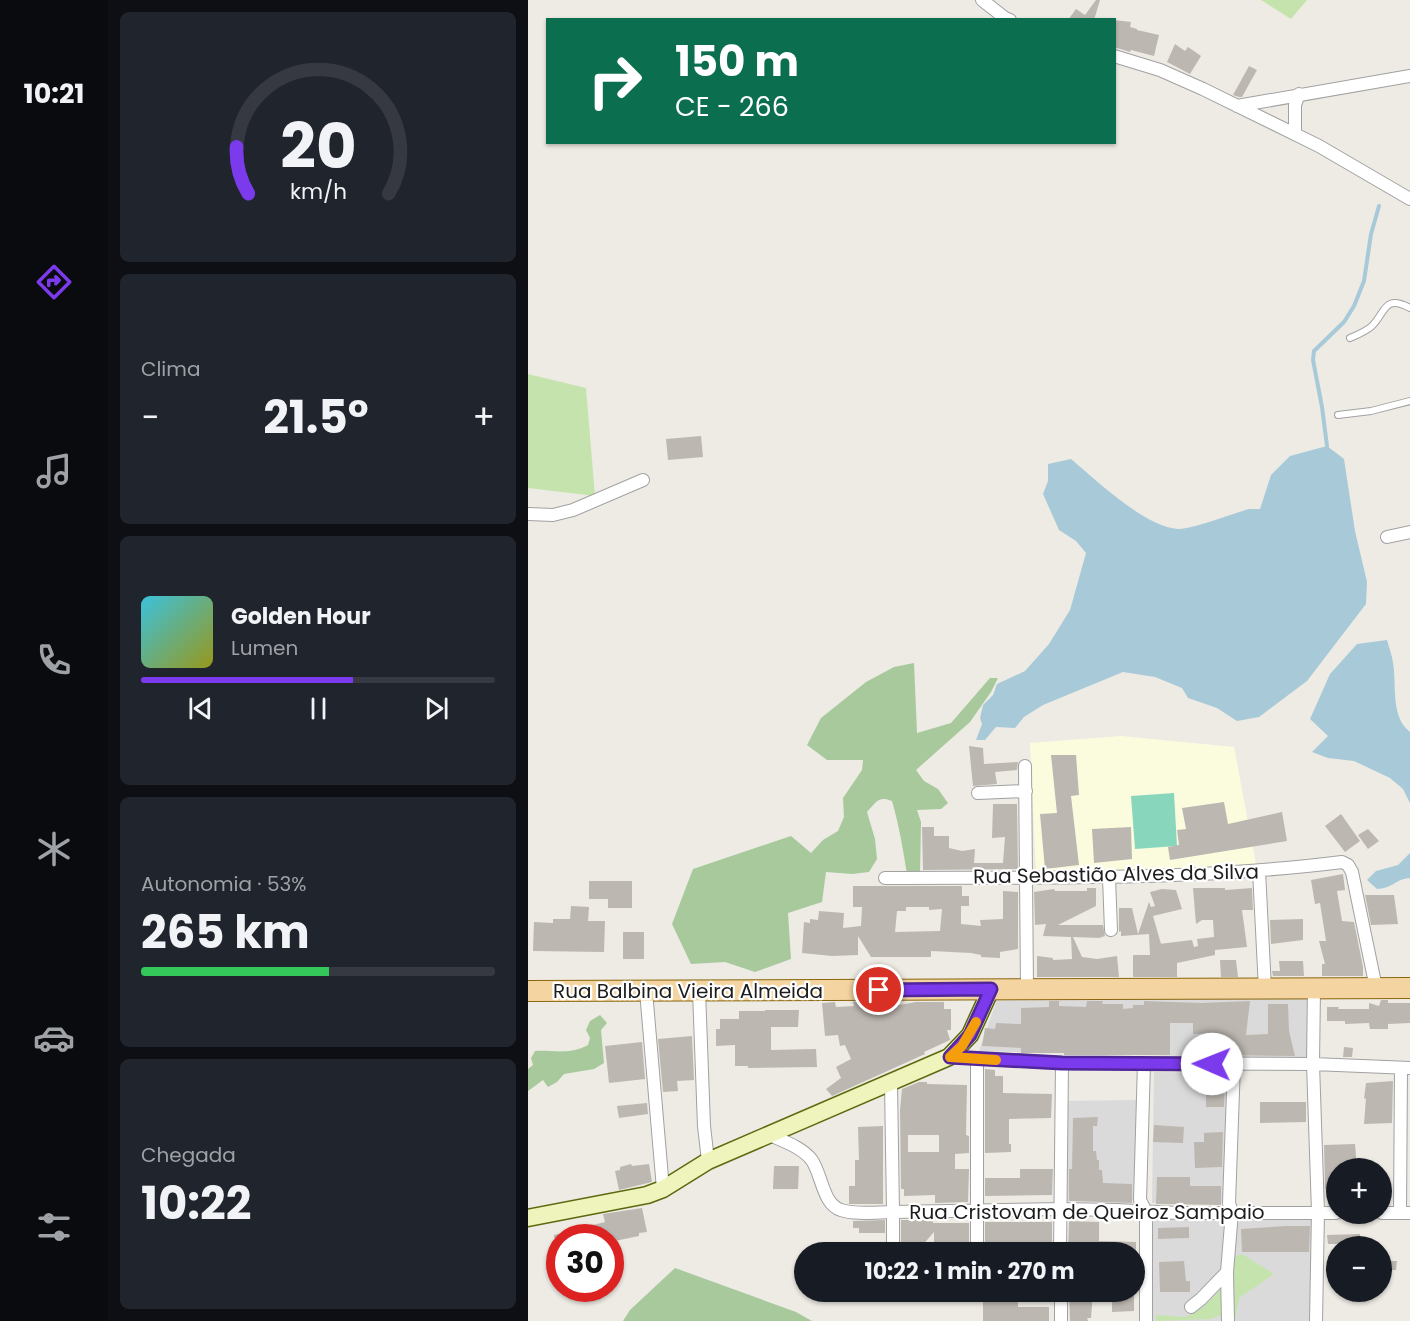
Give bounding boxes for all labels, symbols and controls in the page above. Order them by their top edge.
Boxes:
text: 150 m [675,32,799,91]
icon: right [576,42,654,120]
text: 10:21 [24,75,85,112]
text: CE - 266 [675,88,789,125]
text: 20 [280,102,356,190]
text: km/h [289,176,347,207]
icon: directions [33,261,75,303]
text: Clima [141,355,200,383]
text: 21.5° [263,386,369,449]
text: − [141,394,159,441]
text: + [472,394,495,441]
icon: music [33,450,75,492]
text: Golden Hour [231,601,371,632]
text: Lumen [231,634,298,662]
icon: phone [33,639,75,681]
icon: previous [184,692,217,725]
icon: pause [302,692,335,725]
icon: next [420,692,453,725]
icon: climate [33,828,75,870]
street label: Rua Sebastião Alves da Silva [973,858,1259,890]
text: Autonomia · 53% [141,870,306,898]
text: 265 km [141,901,310,964]
pin [853,964,904,1015]
icon: arrive [862,973,895,1006]
street label: Rua Balbina Vieira Almeida [553,977,823,1005]
icon: car [33,1017,75,1059]
position arrow [1180,1032,1244,1096]
text: Chegada [141,1141,236,1169]
map controls [1326,1158,1392,1302]
button: + [1326,1158,1392,1224]
text: 10:22 [141,1172,251,1235]
street label: Rua Cristovam de Queiroz Sampaio [909,1198,1265,1226]
icon: filters [33,1206,75,1248]
speed limit sign: 30 [546,1224,624,1302]
button: − [1326,1236,1392,1302]
text: 10:22 · 1 min · 270 m [865,1256,1075,1287]

